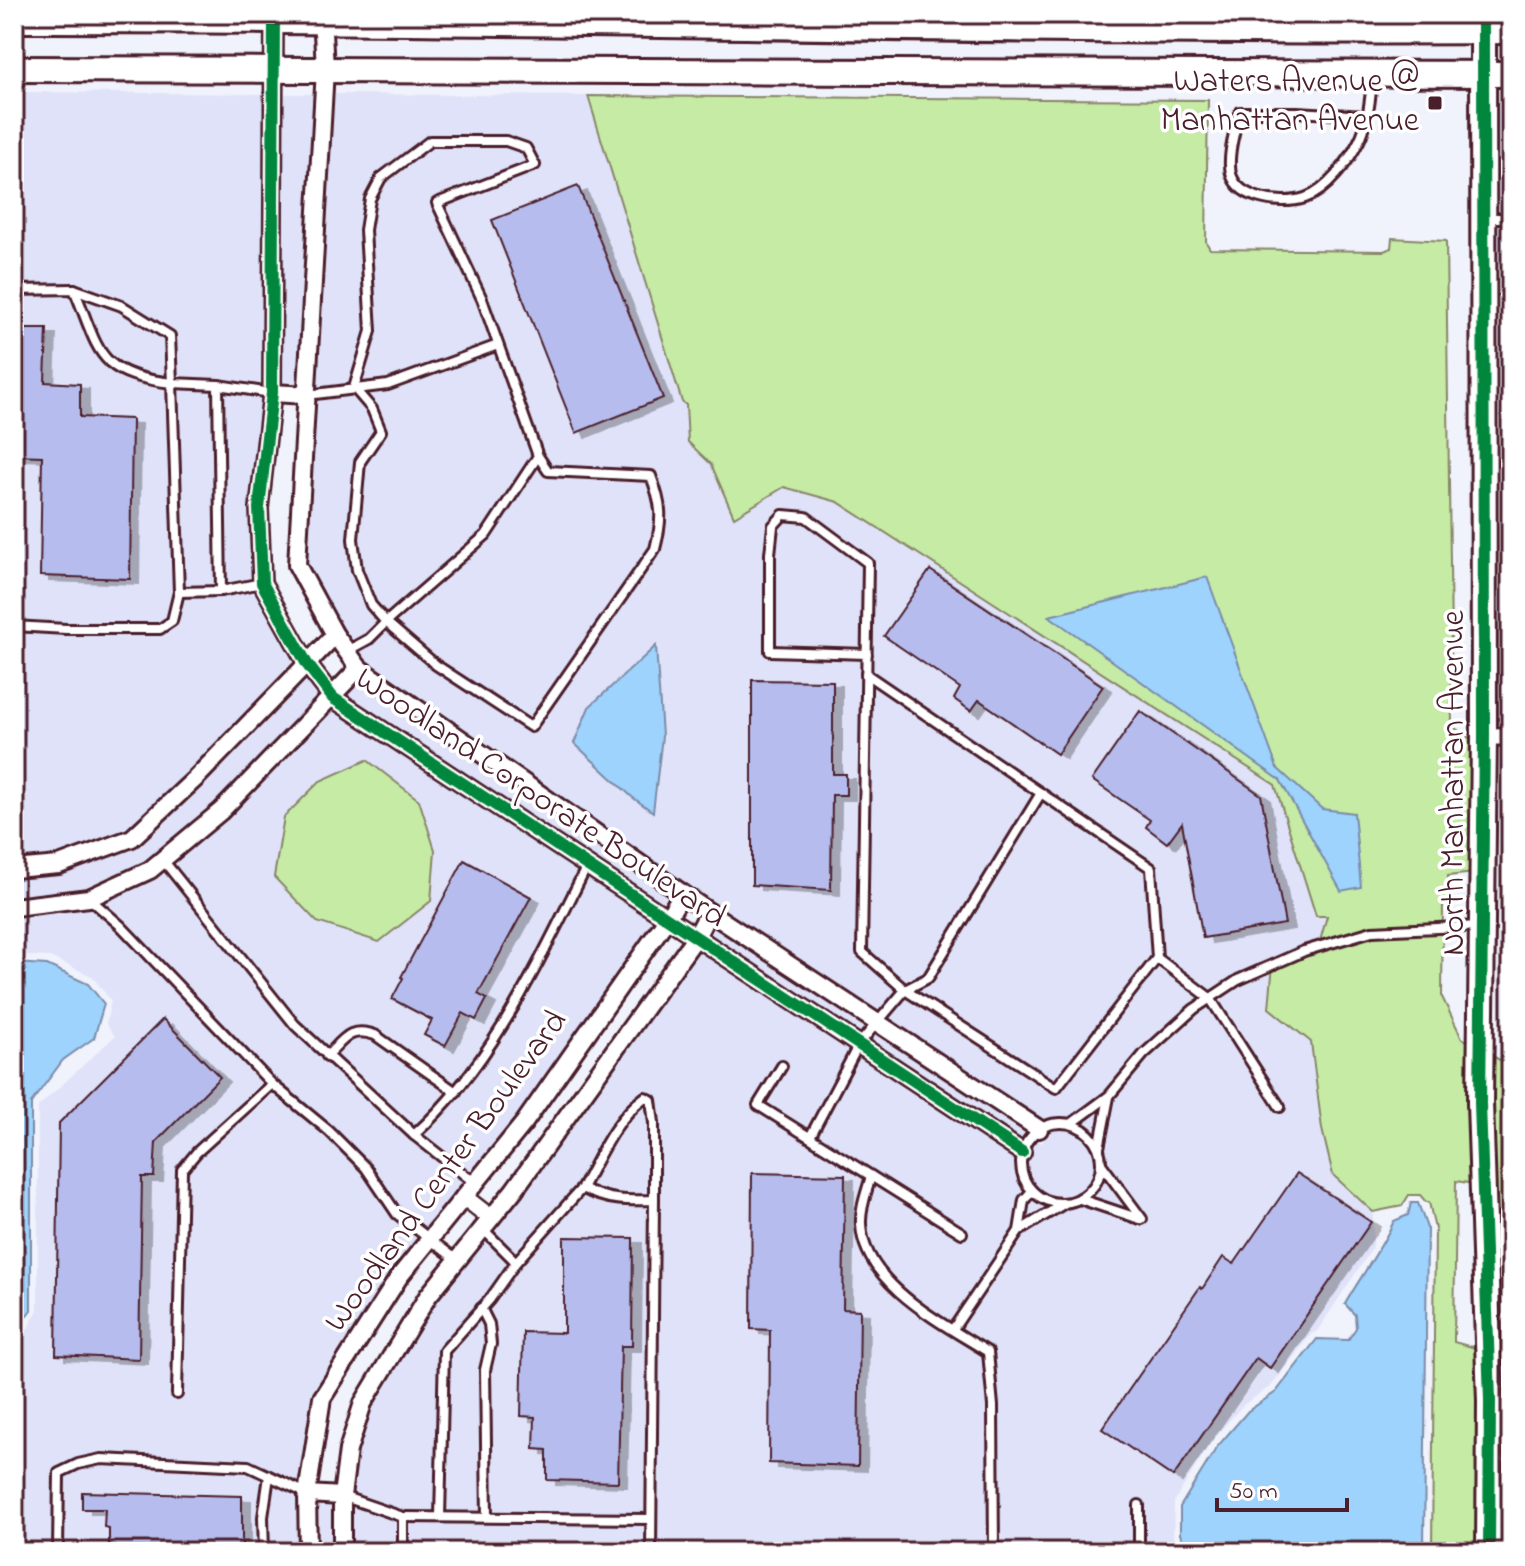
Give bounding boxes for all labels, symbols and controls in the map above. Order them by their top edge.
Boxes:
place label: Waters Avenue @ Manhattan Avenue [1161,58,1420,147]
marker: Waters Avenue @ Manhattan Avenue [1426,94,1444,112]
street label: North Manhattan Avenue [1430,609,1480,956]
street label: Woodland Corporate Boulevard [344,656,736,942]
street label: Woodland Center Boulevard [313,1001,581,1343]
scale bar [1217,1462,1347,1512]
text: 50 m [1229,1475,1278,1510]

